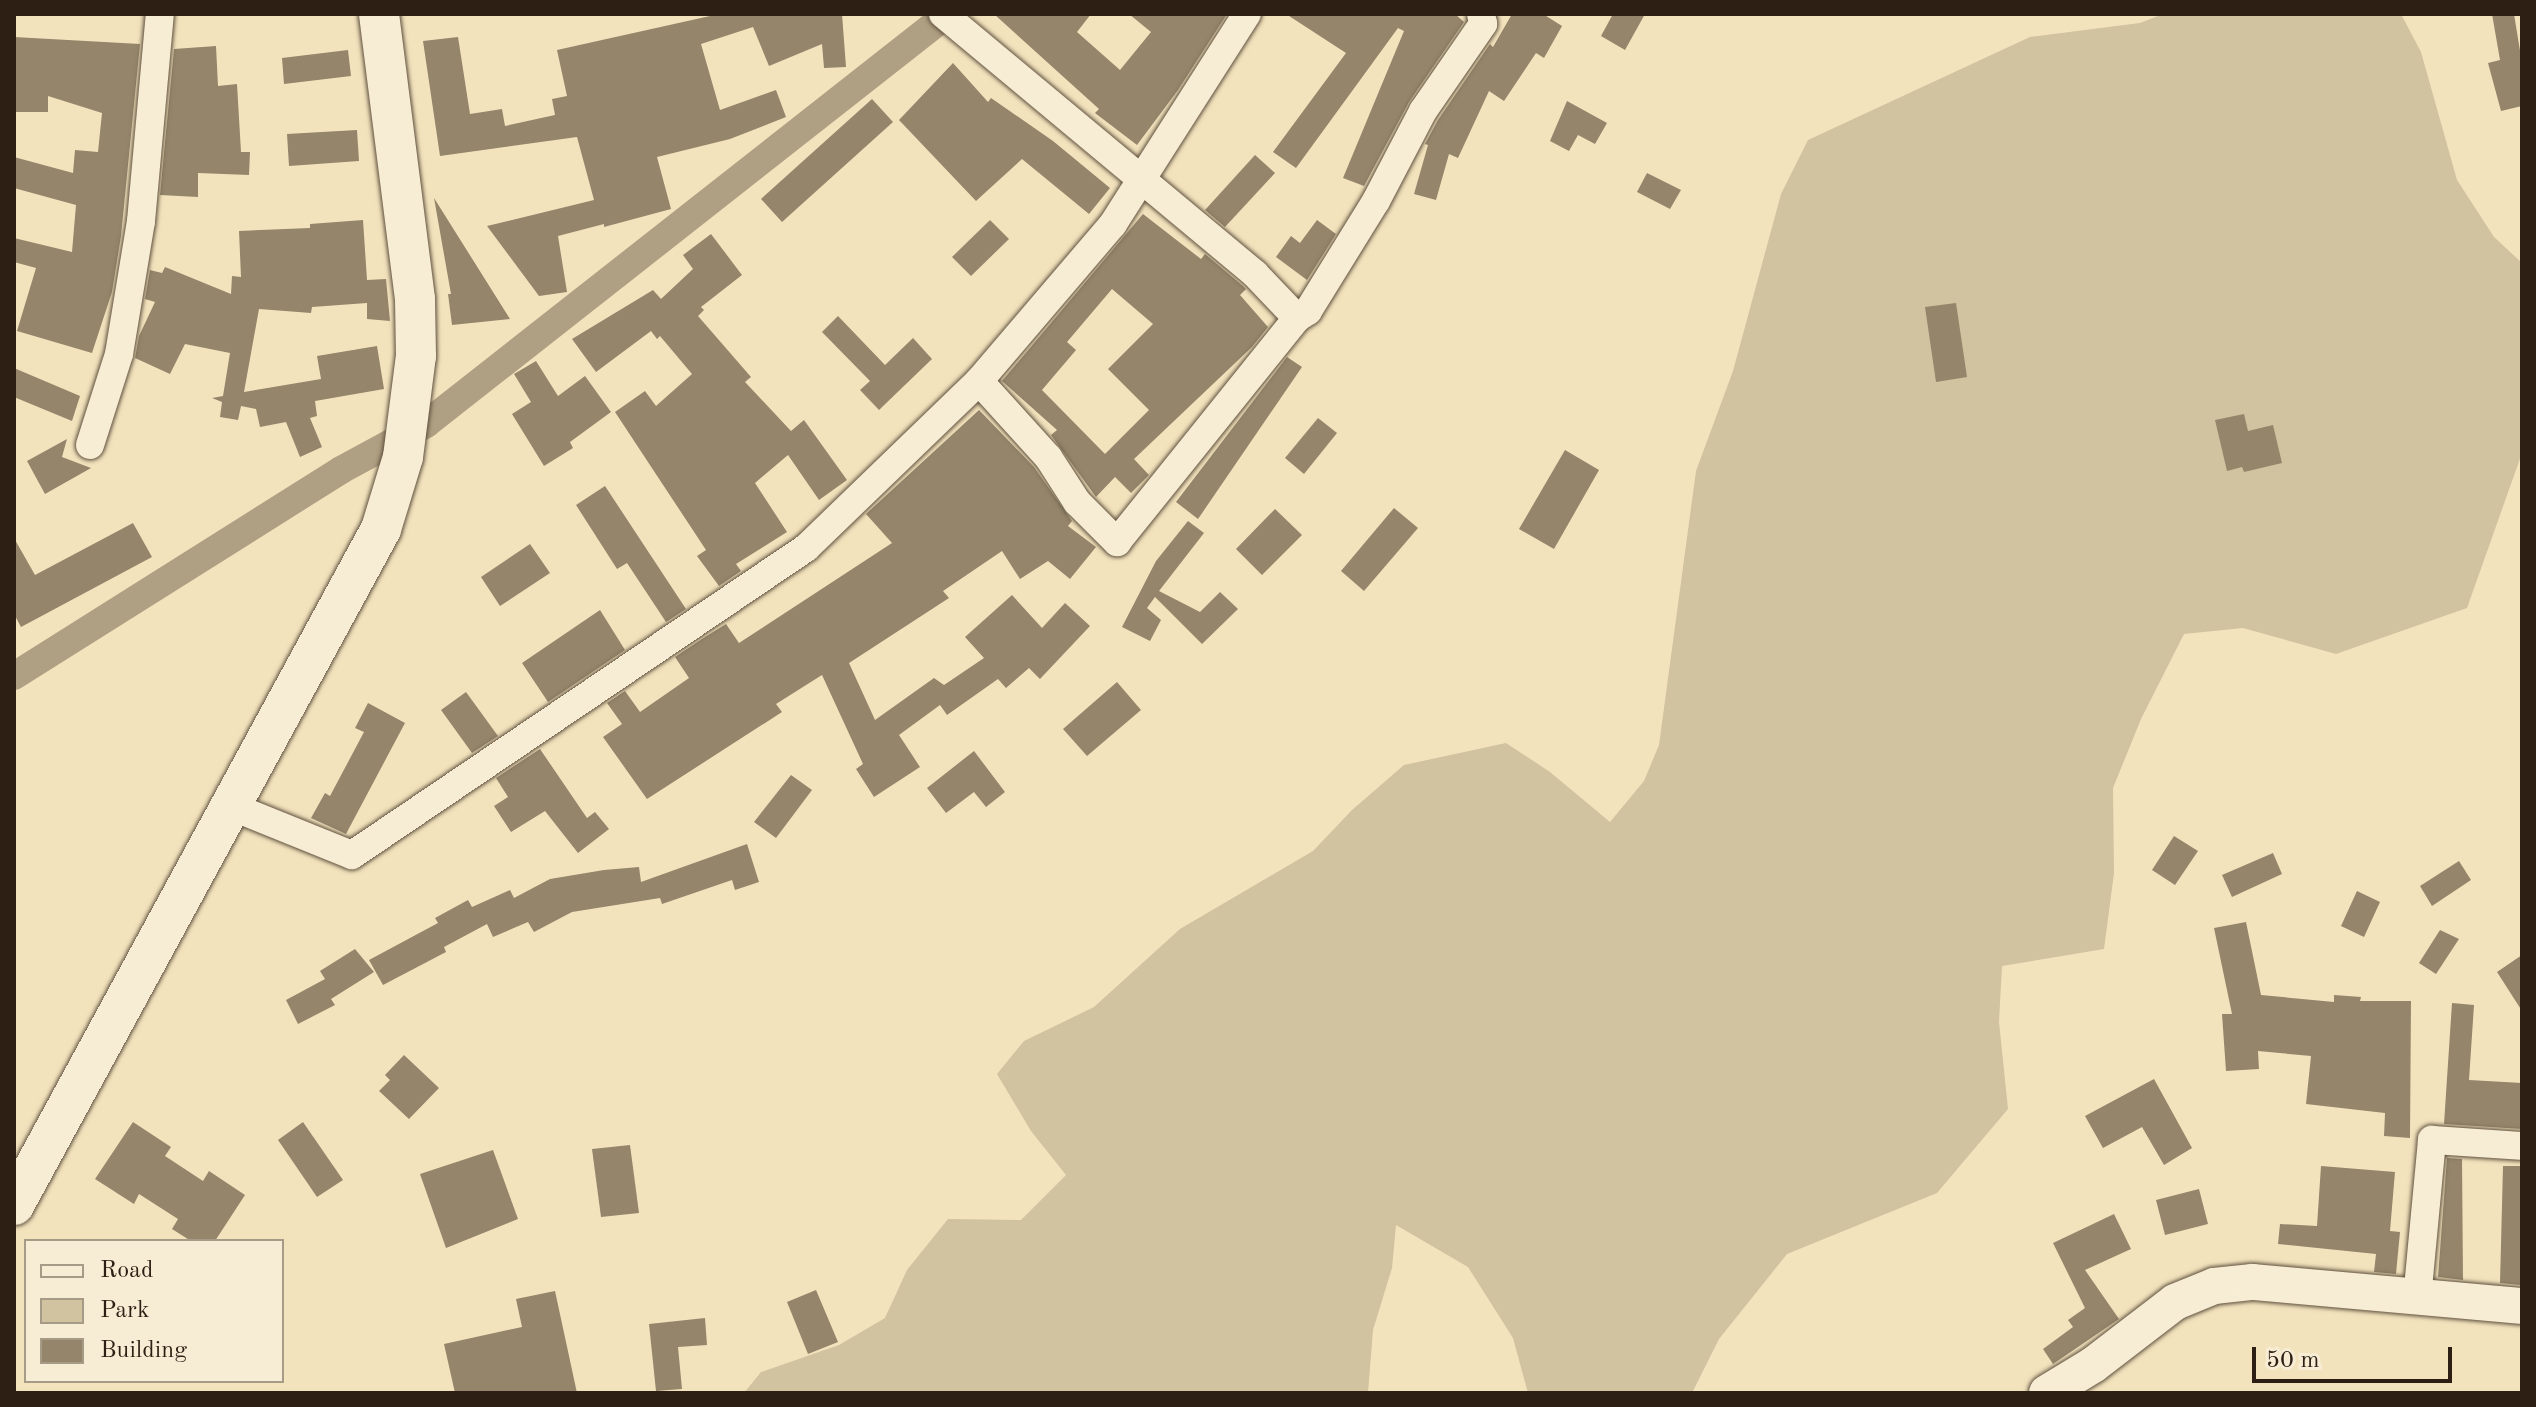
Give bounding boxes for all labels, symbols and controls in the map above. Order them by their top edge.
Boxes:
legend [24,1239,284,1383]
text: Road [100,1259,153,1283]
text: Park [100,1299,149,1323]
scale bar [2256,1331,2456,1381]
text: Building [100,1339,187,1363]
text: 50 m [2266,1349,2320,1373]

